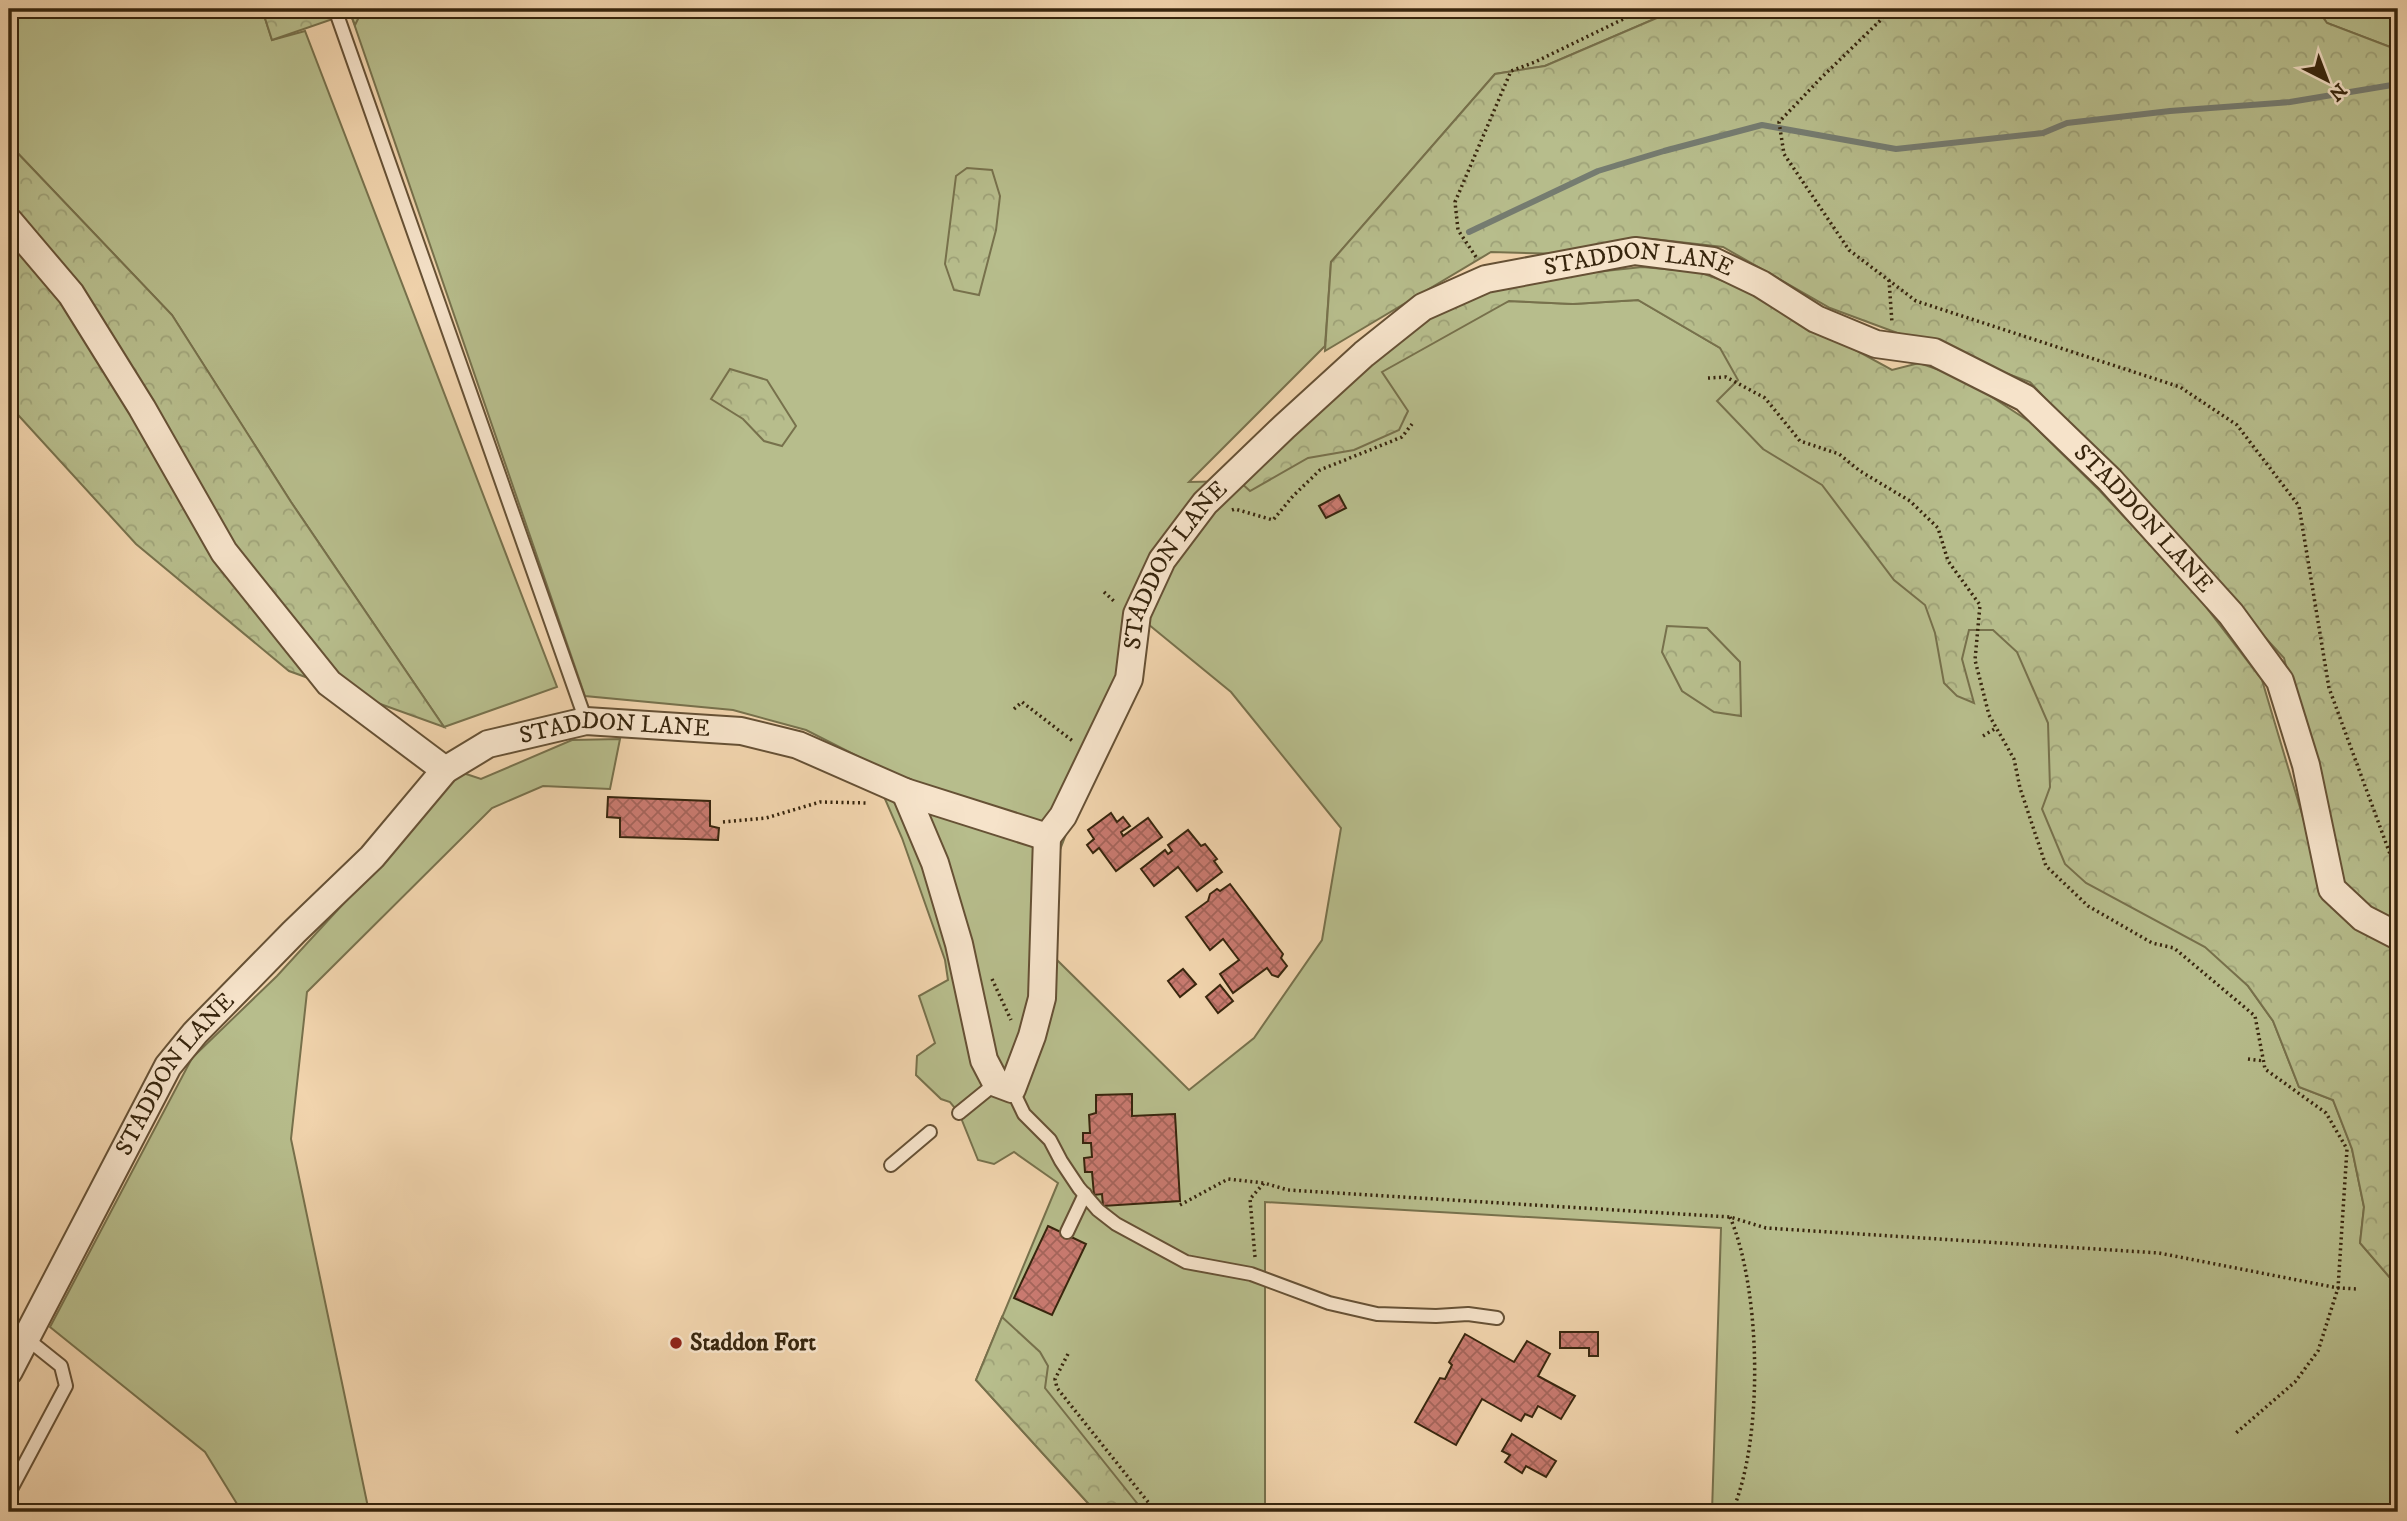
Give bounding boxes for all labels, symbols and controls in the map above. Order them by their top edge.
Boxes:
north arrow [2292,46,2362,116]
text: N [2324,78,2351,106]
street label: STADDON LANE [1541,235,1739,284]
street label: STADDON LANE [2067,438,2220,599]
street label: STADDON LANE [1118,474,1234,651]
street label: STADDON LANE [517,706,711,751]
street label: STADDON LANE [109,986,241,1161]
place label: Staddon Fort [690,1328,816,1358]
marker: Staddon Fort [668,1335,684,1351]

